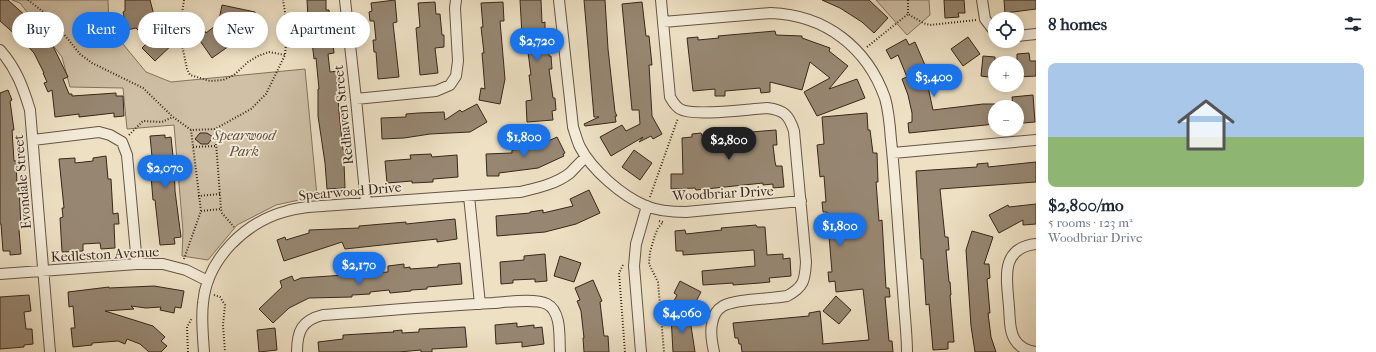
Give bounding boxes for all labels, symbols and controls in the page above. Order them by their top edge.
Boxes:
chip: Buy [12,12,64,48]
chip: Rent [72,12,130,48]
chip: Filters [138,12,205,48]
chip: New [213,12,268,48]
chip: Apartment [276,12,370,48]
map controls [988,12,1024,136]
button: locate [988,12,1024,48]
icon: filters [1342,13,1364,35]
text: 8 homes [1048,14,1107,34]
pin: $2,720 [504,28,570,62]
text: $2,720 [519,33,555,48]
button: + [988,56,1024,92]
street label: Redhaven Street [330,64,357,166]
pin: $3,400 [901,64,967,98]
text: $3,400 [915,69,953,84]
icon: home [1170,89,1242,161]
button: − [988,100,1024,136]
pin: $1,800 [491,124,557,158]
park label: Spearwood Park [212,127,277,160]
pin: $2,800 [696,127,762,161]
text: $1,800 [506,129,542,144]
text: $2,800 [710,132,748,147]
street label: Evondale Street [10,134,35,230]
pin: $2,070 [132,155,198,189]
text: $2,070 [146,160,184,175]
street label: Spearwood Drive [298,179,402,204]
street label: Woodbriar Drive [671,182,774,205]
text: $2,800/mo [1048,195,1124,215]
pin: $1,800 [807,213,873,247]
text: 5 rooms · 123 m² [1048,215,1133,230]
text: $1,800 [822,218,858,233]
text: Woodbriar Drive [1048,230,1142,245]
street label: Kedleston Avenue [50,243,160,266]
pin: $2,170 [326,252,392,286]
text: $2,170 [342,257,376,272]
pin: $4,060 [649,300,715,334]
text: $4,060 [662,305,702,320]

